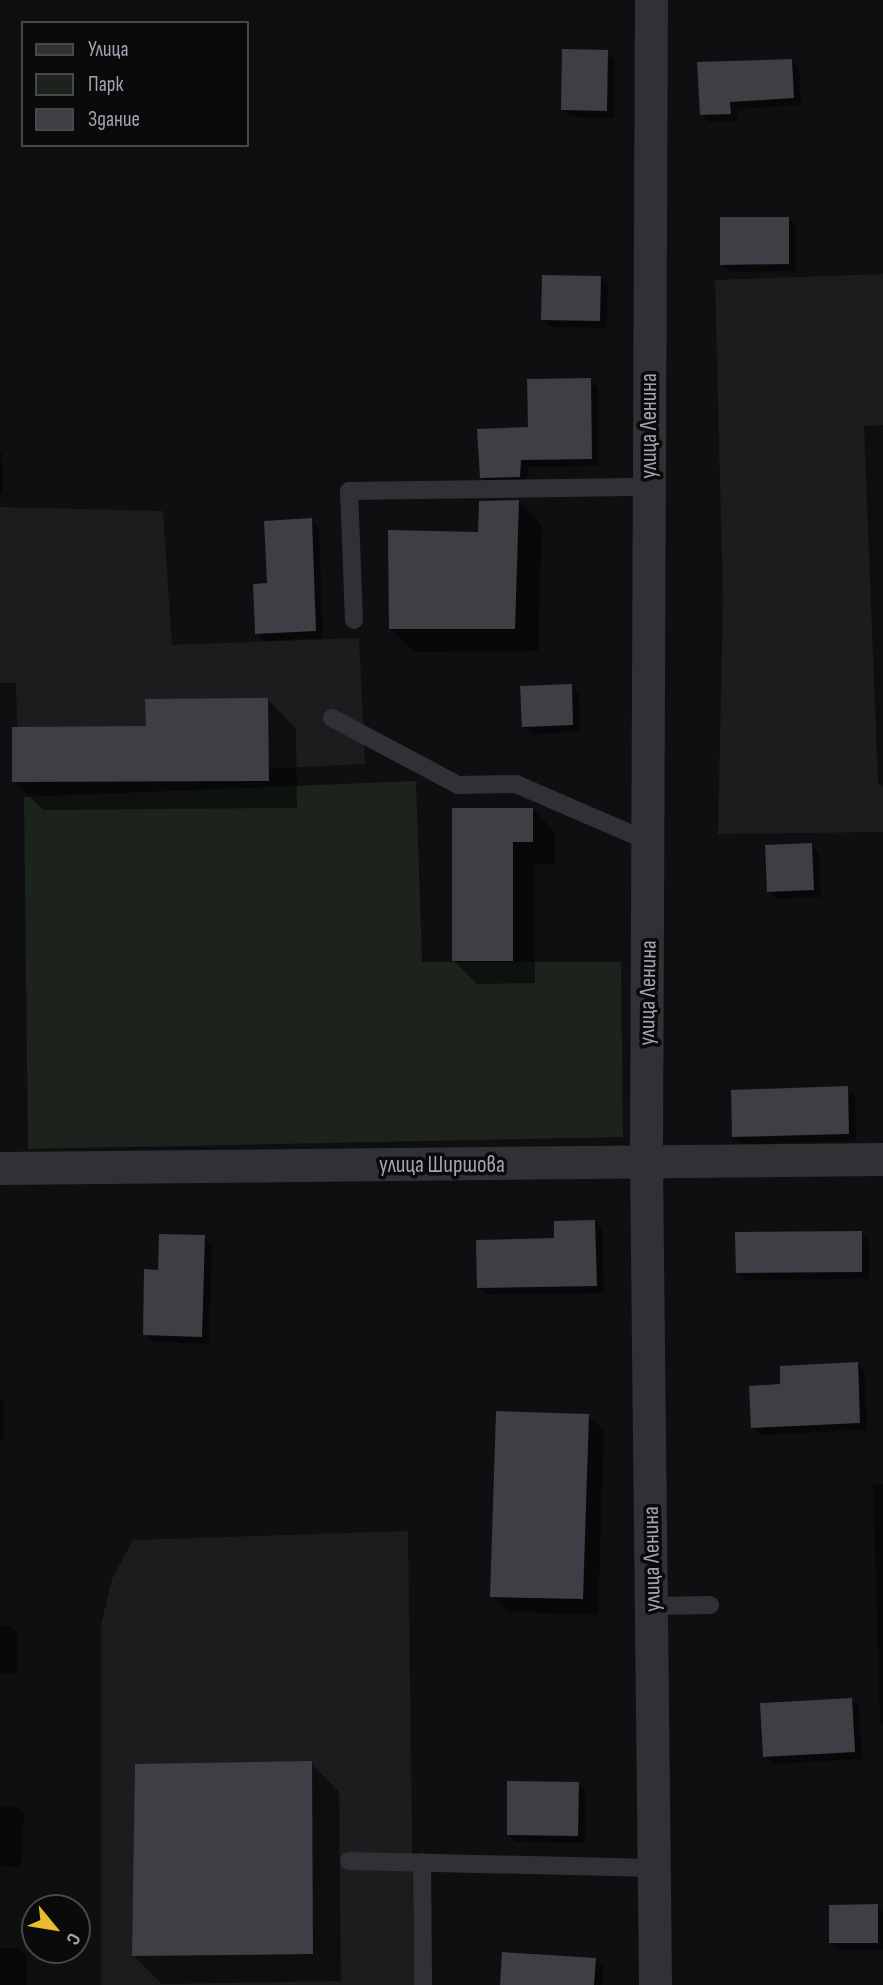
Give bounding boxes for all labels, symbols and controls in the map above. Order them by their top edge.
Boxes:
legend [21,21,248,147]
text: Улица [88,37,129,62]
text: Парк [88,72,123,97]
text: Здание [88,107,140,132]
street label: улица Ленина [635,373,663,479]
street label: улица Ленина [633,940,663,1046]
street label: улица Ширшова [379,1151,505,1179]
street label: улица Ленина [637,1506,667,1612]
north arrow [21,1894,91,1964]
text: С [60,1929,85,1949]

